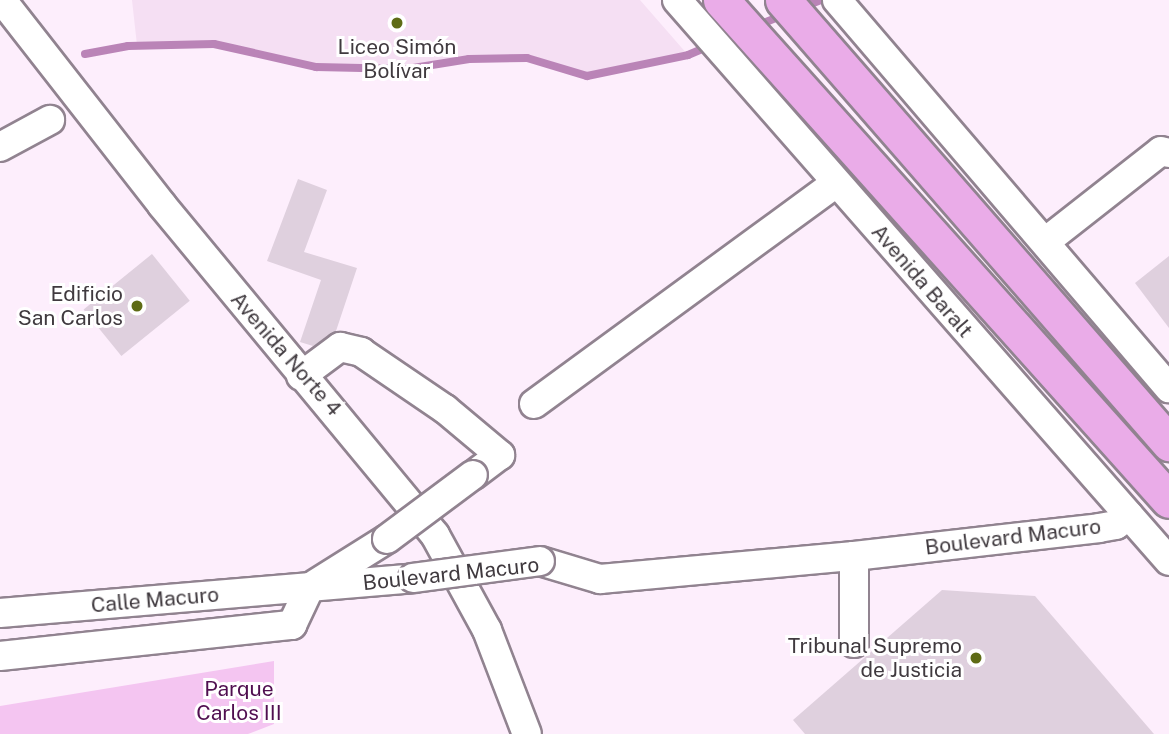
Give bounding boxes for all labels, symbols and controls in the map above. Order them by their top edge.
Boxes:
marker: Liceo Simón Bolívar [389,15,405,31]
place label: Liceo Simón Bolívar [337,34,457,84]
street label: Avenida Baralt [866,219,978,343]
place label: Edificio San Carlos [18,281,123,331]
street label: Avenida Norte 4 [225,287,347,421]
marker: Edificio San Carlos [129,298,145,314]
street label: Boulevard Macuro [924,514,1102,560]
street label: Boulevard Macuro [362,552,540,596]
street label: Calle Macuro [90,582,220,618]
place label: Tribunal Supremo de Justicia [788,633,962,683]
marker: Tribunal Supremo de Justicia [968,650,984,666]
park label: Parque Carlos III [196,676,282,726]

